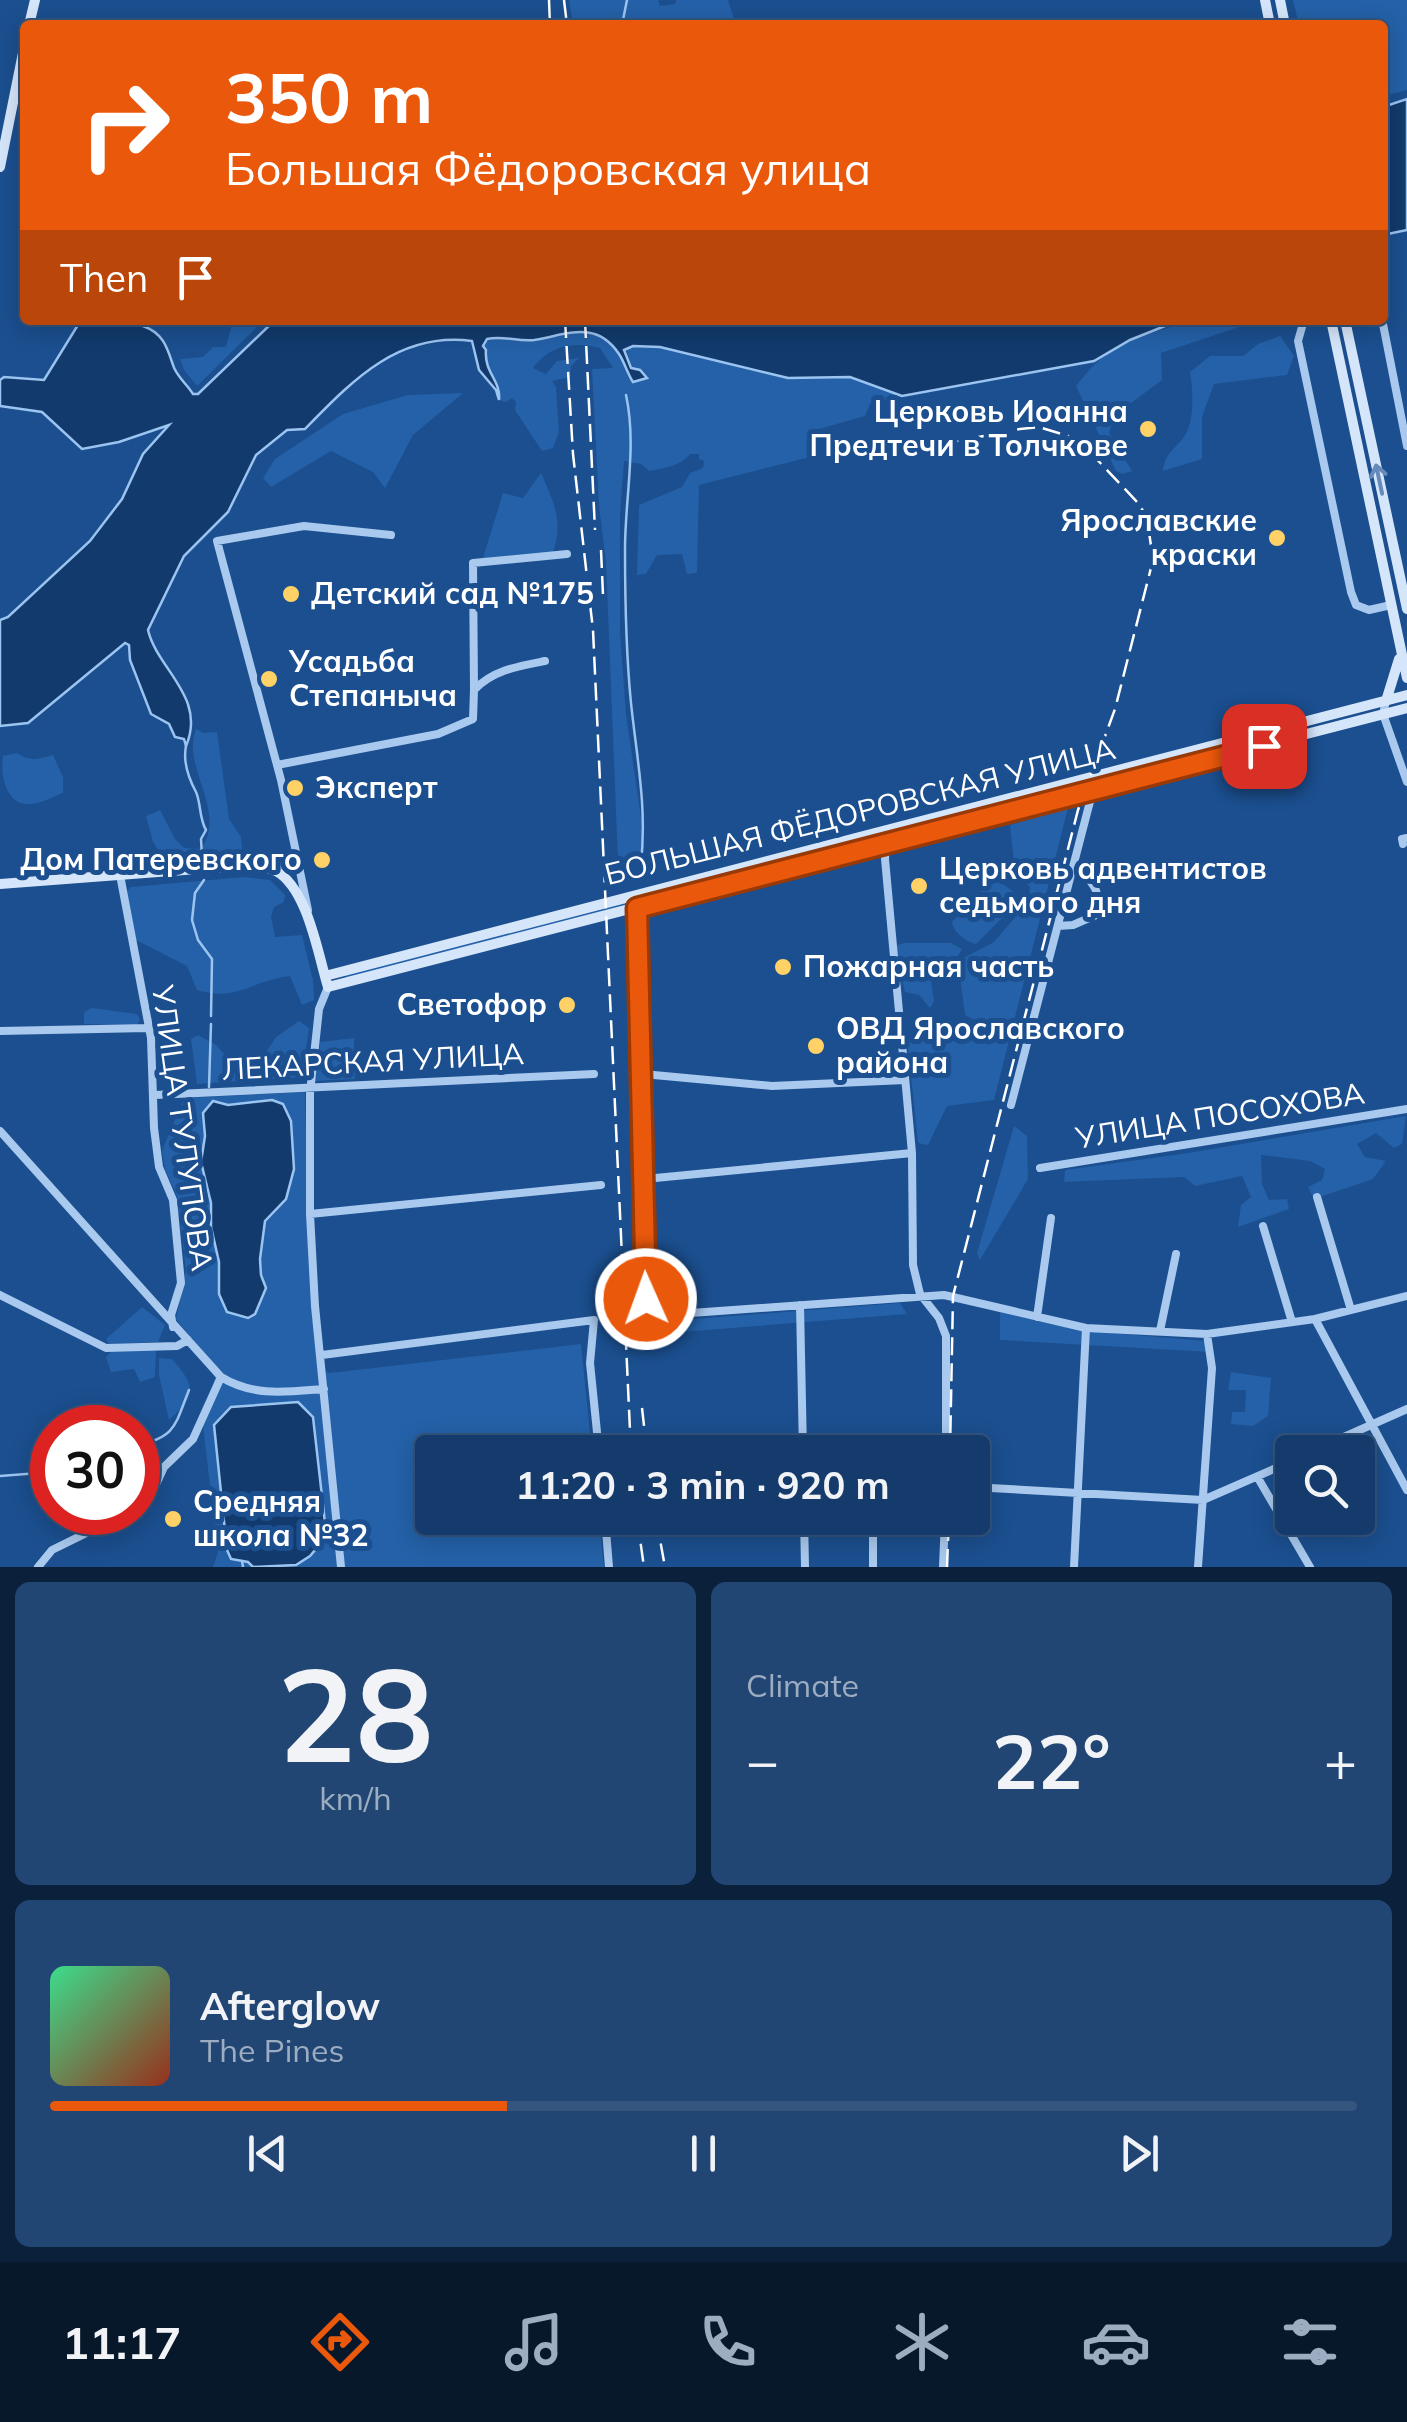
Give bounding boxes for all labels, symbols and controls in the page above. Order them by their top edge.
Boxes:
text: 350 m [225,53,433,141]
icon: right [60,60,190,190]
text: Большая Фёдоровская улица [225,140,871,196]
icon: arrive [168,250,223,305]
text: Then [60,254,148,302]
place label: Церковь Иоанна Предтечи в Толчкове [810,392,1128,464]
marker: Церковь Иоанна Предтечи в Толчкове [1137,418,1159,440]
one-way arrow [1369,464,1387,496]
place label: Ярославские краски [1061,501,1257,573]
marker: Ярославские краски [1266,527,1288,549]
place label: Детский сад №175 [311,574,594,612]
marker: Детский сад №175 [280,583,302,605]
place label: Усадьба Степаныча [288,642,457,714]
marker: Усадьба Степаныча [258,668,280,690]
pin [1222,704,1307,789]
icon: arrive [1237,719,1292,774]
street label: БОЛЬШАЯ ФЁДОРОВСКАЯ УЛИЦА [601,729,1119,893]
place label: Эксперт [315,768,438,806]
marker: Эксперт [284,777,306,799]
place label: Дом Патеревского [20,840,302,878]
marker: Дом Патеревского [311,849,333,871]
place label: Церковь адвентистов седьмого дня [939,849,1267,921]
marker: Церковь адвентистов седьмого дня [908,875,930,897]
place label: Пожарная часть [803,947,1054,985]
marker: Пожарная часть [772,956,794,978]
street label: УЛИЦА ТУЛУПОВА [144,982,222,1273]
place label: Светофор [397,985,547,1023]
marker: Светофор [556,994,578,1016]
place label: ОВД Ярославского района [836,1009,1125,1081]
street label: ЛЕКАРСКАЯ УЛИЦА [221,1034,525,1088]
marker: ОВД Ярославского района [805,1035,827,1057]
street label: УЛИЦА ПОСОХОВА [1072,1073,1367,1157]
position arrow [594,1247,698,1351]
speed limit sign: 30 [30,1405,160,1535]
map controls [1275,1435,1375,1535]
button: search [1275,1435,1375,1535]
text: 11:20 · 3 min · 920 m [515,1461,890,1509]
place label: Средняя школа №32 [193,1482,368,1554]
marker: Средняя школа №32 [162,1508,184,1530]
text: 28 [277,1631,434,1795]
text: Climate [746,1665,859,1705]
text: 22° [992,1714,1111,1808]
text: − [746,1726,779,1795]
text: + [1324,1726,1357,1795]
text: km/h [319,1778,392,1818]
text: Afterglow [200,1982,380,2030]
text: The Pines [200,2030,344,2070]
icon: previous [240,2126,295,2181]
icon: pause [676,2126,731,2181]
icon: next [1112,2126,1167,2181]
icon: directions [305,2307,375,2377]
icon: music [499,2307,569,2377]
icon: phone [693,2307,763,2377]
icon: climate [887,2307,957,2377]
icon: car [1081,2307,1151,2377]
icon: filters [1275,2307,1345,2377]
text: 11:17 [62,2314,181,2370]

